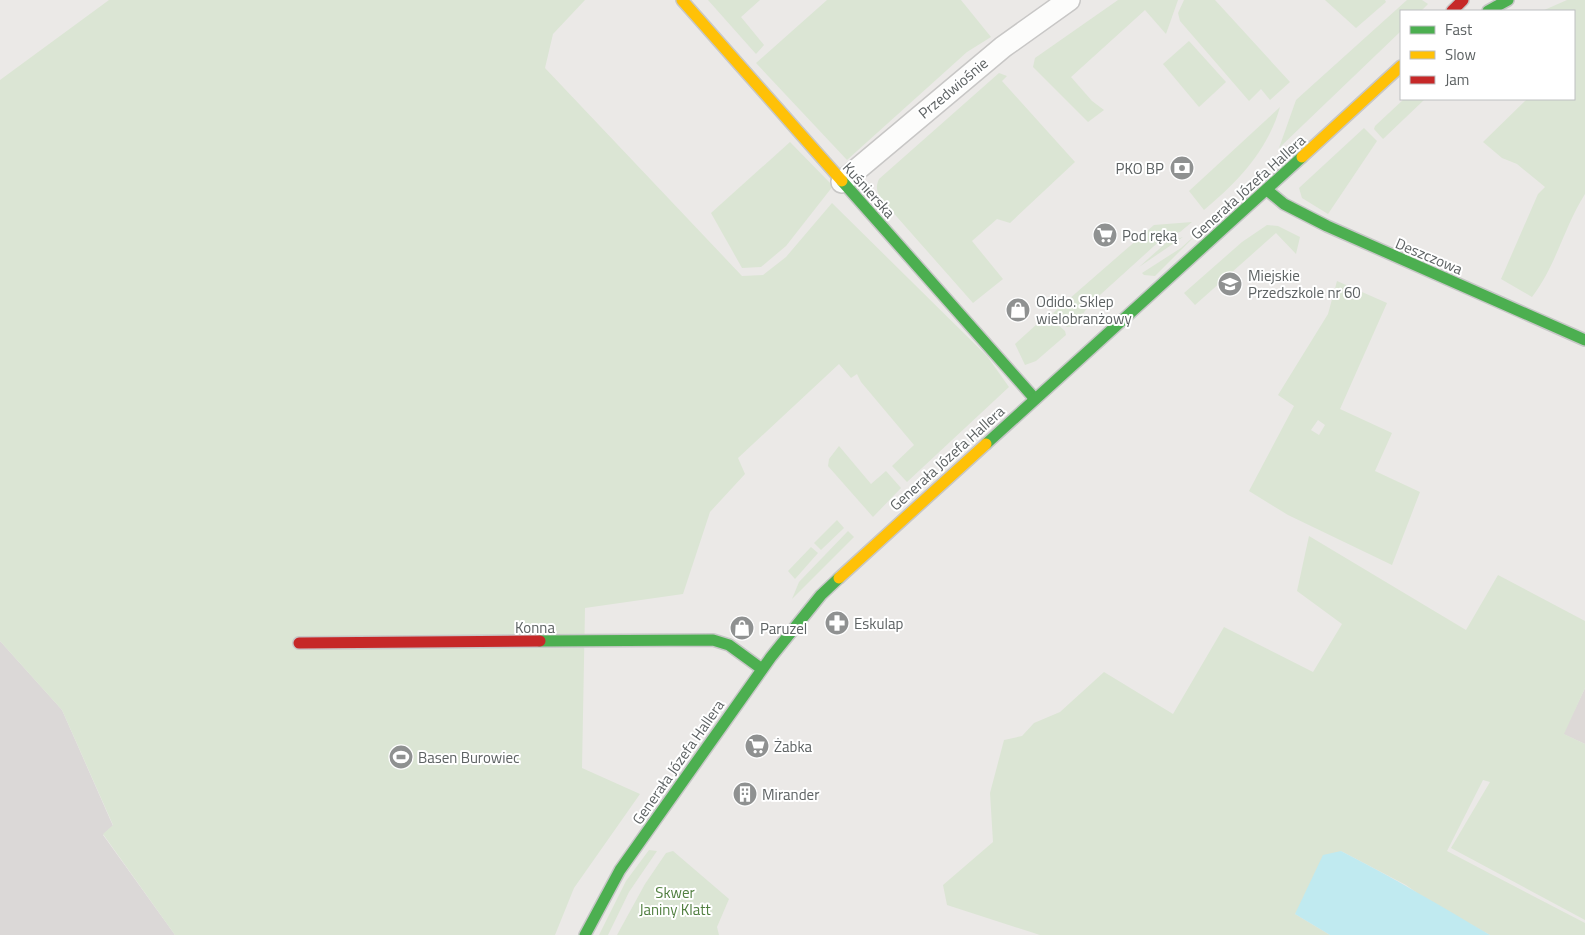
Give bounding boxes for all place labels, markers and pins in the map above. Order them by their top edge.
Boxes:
bank icon: PKO BP [1169,155,1195,181]
place label: PKO BP [1115,157,1164,180]
supermarket icon: Pod ręką [1092,222,1118,248]
place label: Pod ręką [1122,224,1178,247]
place label: Miejskie Przedszkole nr 60 [1248,264,1361,304]
school or university icon: Miejskie Przedszkole nr 60 [1217,271,1243,297]
place label: Odido. Sklep wielobranżowy [1036,290,1132,330]
shop icon: Odido. Sklep wielobranżowy [1005,297,1031,323]
pharmacy icon: Eskulap [824,610,850,636]
place label: Eskulap [854,612,903,635]
shop icon: Paruzel [729,615,755,641]
place label: Paruzel [760,617,807,640]
supermarket icon: Żabka [744,733,770,759]
place label: Żabka [774,735,813,758]
sports icon: Basen Burowiec [388,744,414,770]
place label: Basen Burowiec [418,746,520,769]
building icon: Mirander [732,781,758,807]
place label: Mirander [762,783,819,806]

